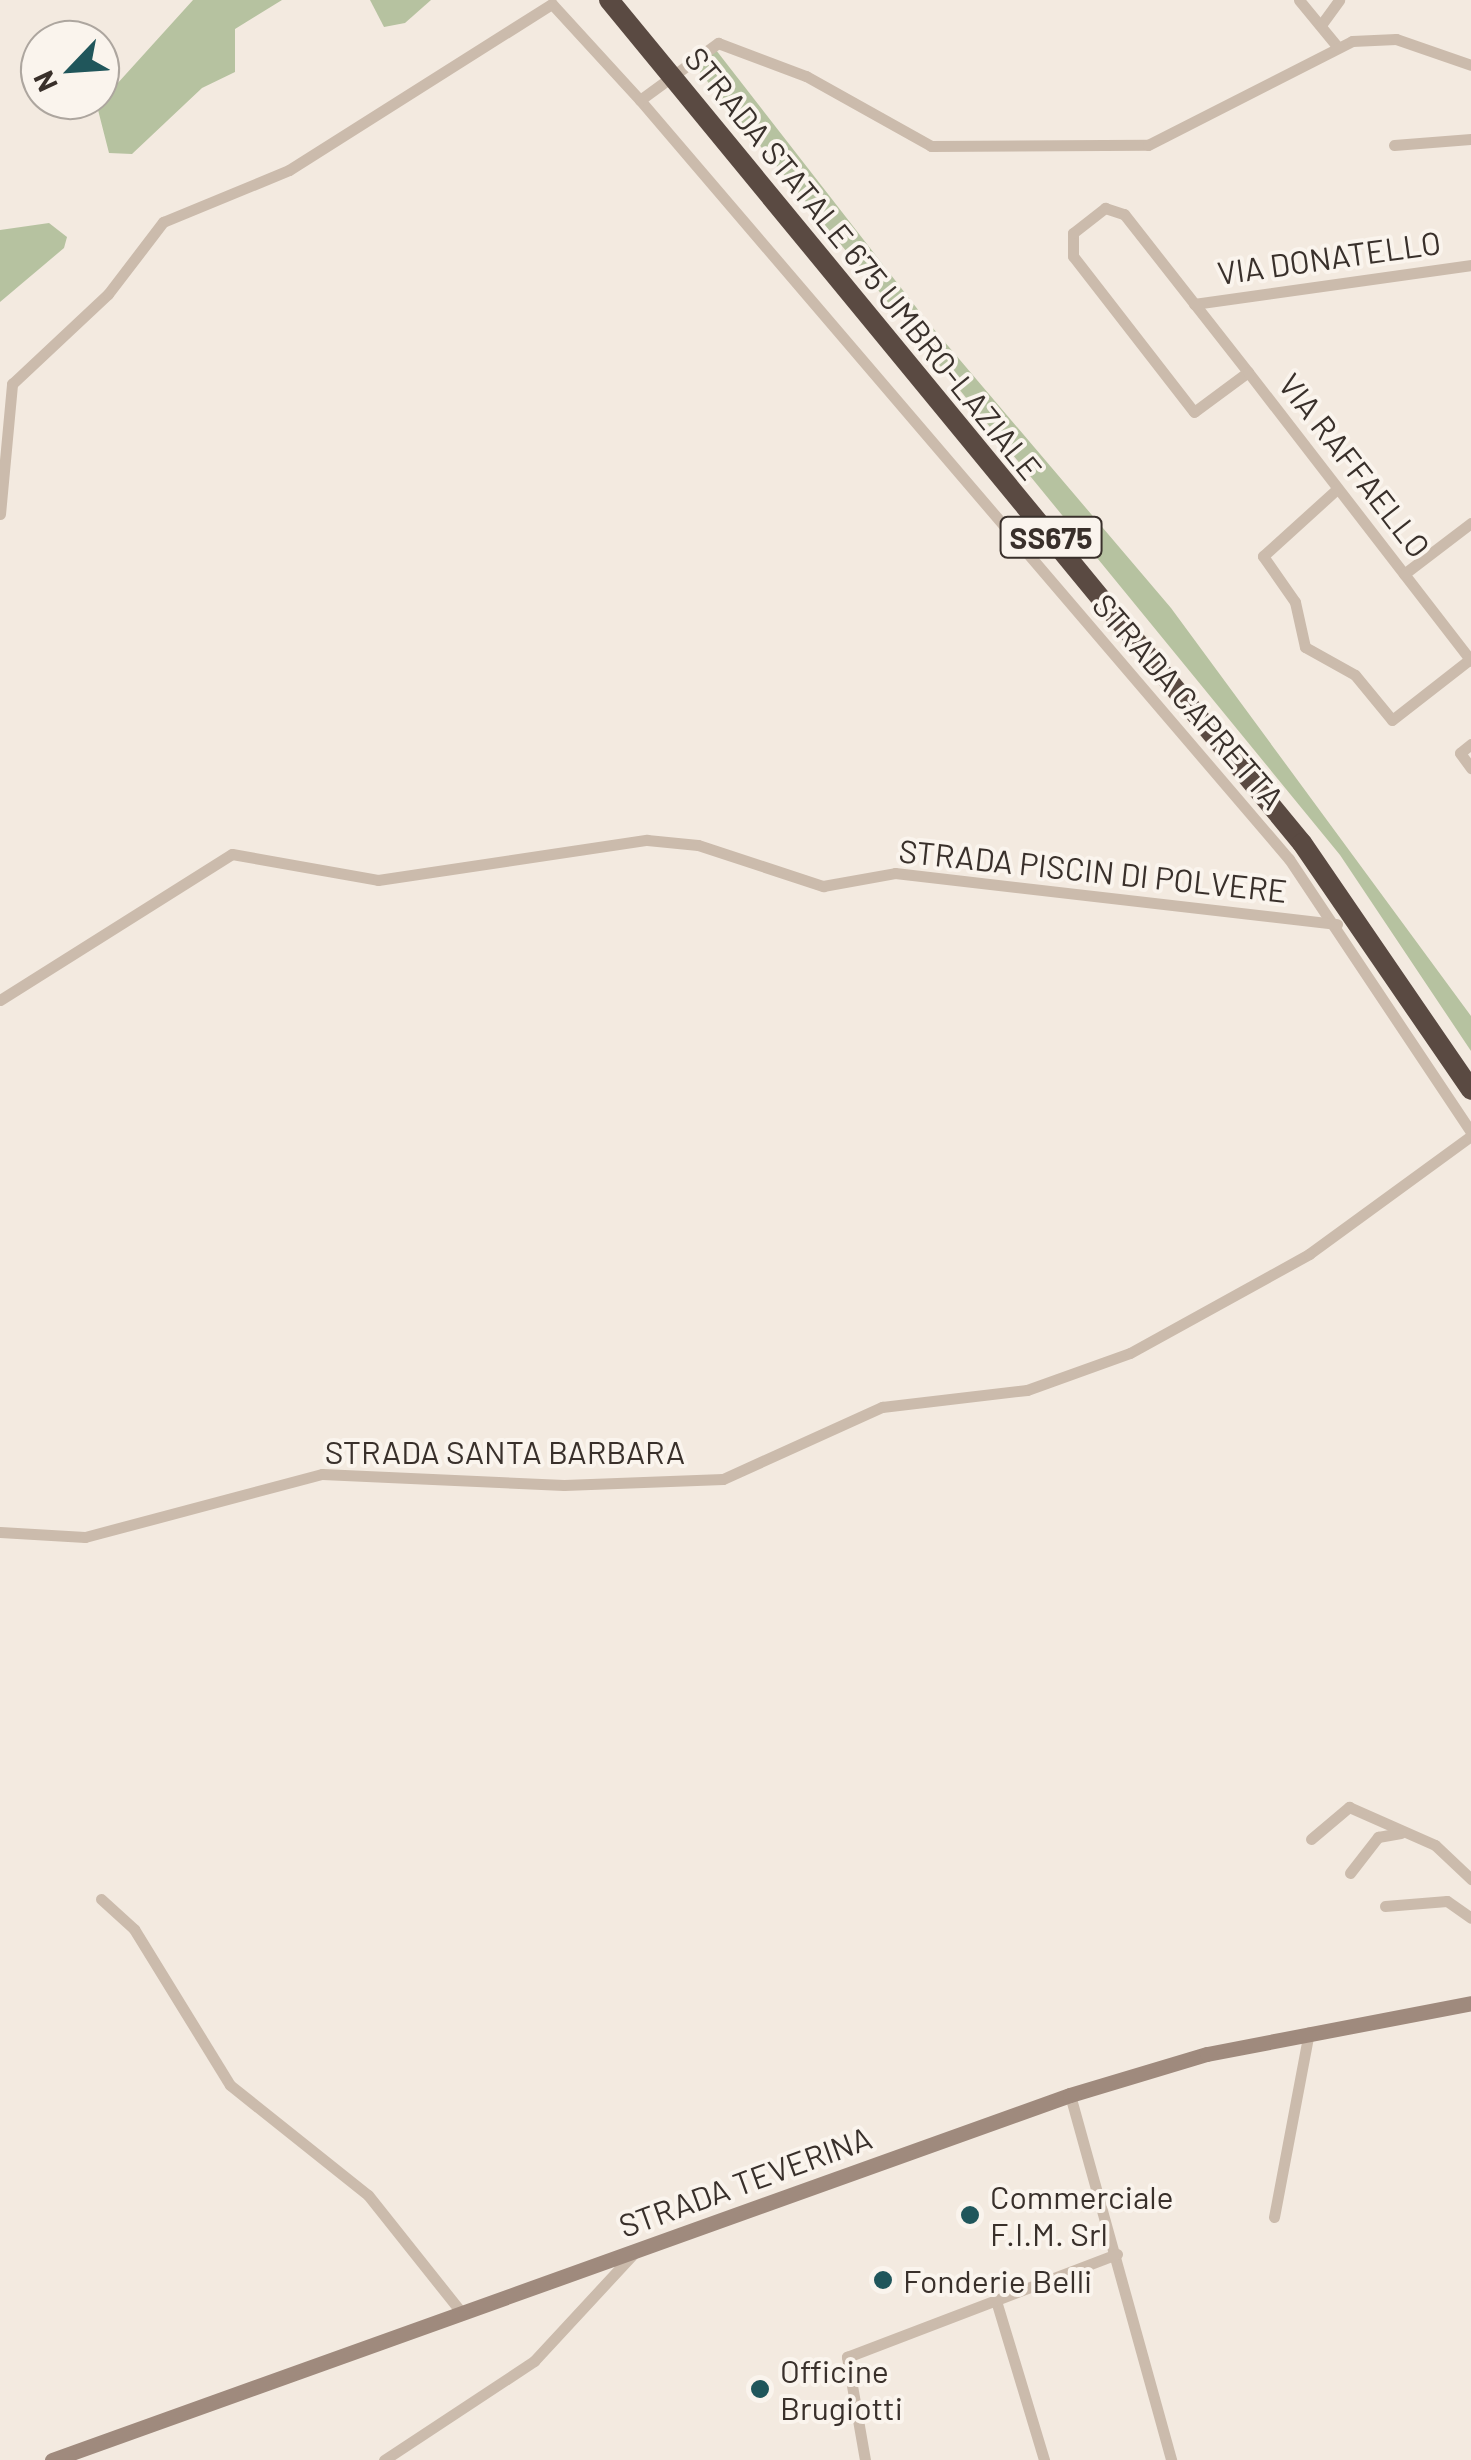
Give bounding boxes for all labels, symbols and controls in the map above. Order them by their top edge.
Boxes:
north arrow [20,20,120,120]
street label: STRADA STATALE 675 UMBRO-LAZIALE [677,39,1051,487]
text: N [25,66,64,97]
street label: VIA DONATELLO [1215,222,1443,292]
street label: VIA RAFFAELLO [1271,365,1439,565]
road number: SS675 [998,512,1104,562]
street label: STRADA CAPRETTA [1085,586,1293,816]
street label: STRADA PISCIN DI POLVERE [897,831,1289,909]
street label: STRADA SANTA BARBARA [325,1432,685,1470]
street label: STRADA TEVERINA [613,2117,877,2245]
place label: Commerciale F.I.M. Srl [990,2178,1174,2253]
marker: Commerciale F.I.M. Srl [959,2204,981,2226]
place label: Fonderie Belli [903,2261,1092,2299]
marker: Fonderie Belli [872,2269,894,2291]
place label: Officine Brugiotti [780,2352,903,2427]
marker: Officine Brugiotti [749,2378,771,2400]

